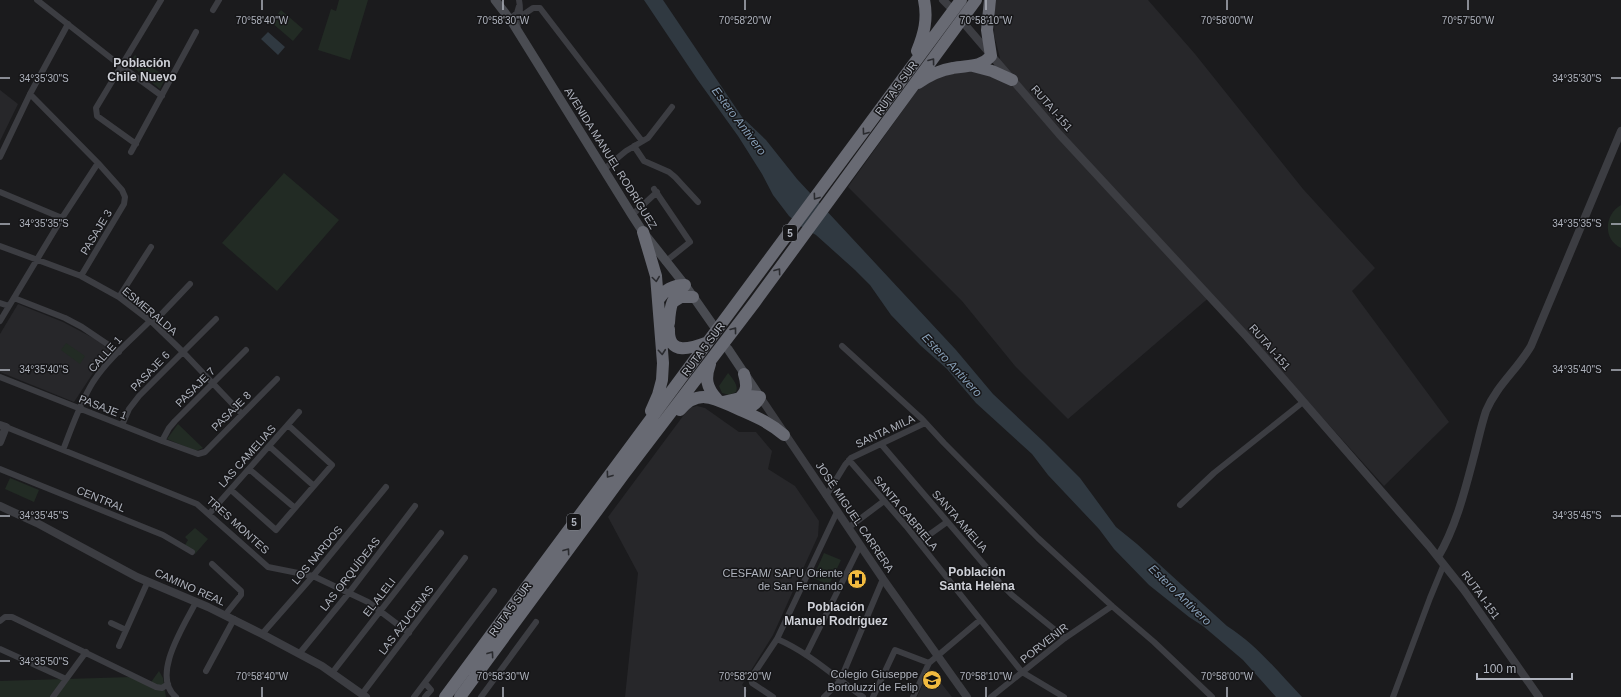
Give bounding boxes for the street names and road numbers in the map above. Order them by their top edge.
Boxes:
street label: RUTA 5 SUR [872,59,920,117]
street label: RUTA I-151 [1029,83,1075,133]
street label: AVENIDA MANUEL RODRÍGUEZ [562,85,660,231]
street label: PASAJE 3 [78,207,114,257]
road number: 5 [783,225,797,241]
street label: ESMERALDA [120,285,180,338]
street label: RUTA 5 SUR [679,320,727,378]
street label: RUTA I-151 [1247,322,1293,372]
street label: CALLE 1 [86,334,124,374]
street label: PASAJE 6 [128,349,172,393]
street label: PASAJE 7 [173,365,217,409]
street label: PASAJE 8 [209,389,253,433]
street label: PASAJE 1 [77,392,129,422]
street label: SANTA MILA [853,412,917,450]
street label: LAS CAMELIAS [216,422,278,490]
street label: JOSÉ MIGUEL CARRERA [814,460,897,575]
street label: SANTA GABRIELA [871,473,941,553]
street label: CENTRAL [75,484,127,514]
street label: SANTA AMELIA [930,488,991,555]
street label: TRES MONTES [204,494,272,556]
road number: 5 [567,514,581,530]
street label: LOS NARDOS [289,524,345,586]
street label: LAS ORQUÍDEAS [318,535,382,613]
street label: CAMINO REAL [153,566,227,608]
street label: RUTA I-151 [1459,569,1503,621]
street label: EL ALELI [360,575,398,619]
street label: RUTA 5 SUR [486,580,534,638]
street label: LAS AZUCENAS [376,583,436,657]
street label: PORVENIR [1018,621,1070,665]

